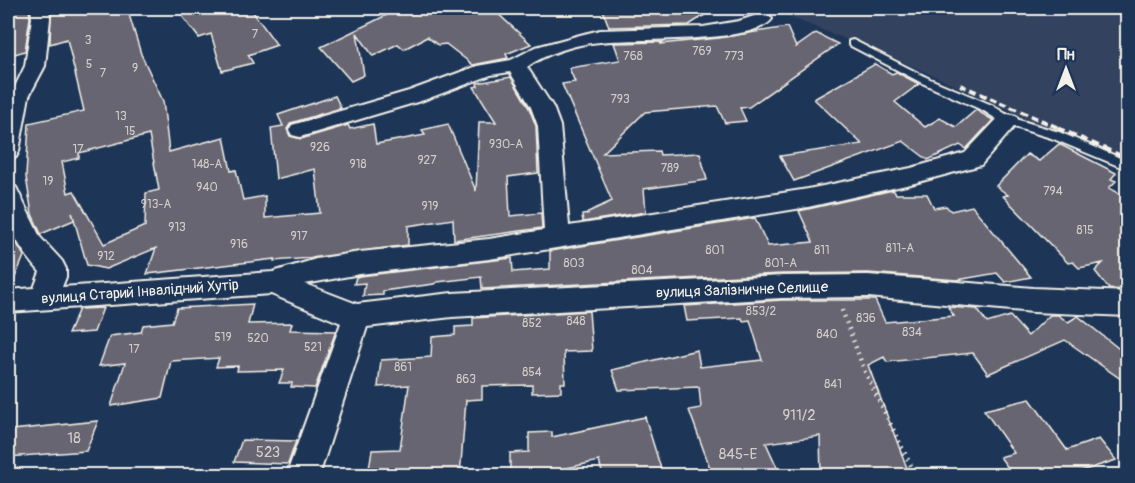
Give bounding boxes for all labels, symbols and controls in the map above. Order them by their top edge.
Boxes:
house number: 7 [252,27,259,42]
house number: 3 [85,33,92,48]
north arrow [1036,39,1096,99]
house number: 769 [692,44,712,59]
text: Пн [1057,45,1075,65]
house number: 768 [623,49,643,64]
house number: 773 [724,49,744,64]
house number: 5 [86,57,92,72]
house number: 9 [132,61,138,76]
house number: 7 [100,66,107,81]
house number: 793 [610,92,630,107]
house number: 13 [115,109,127,124]
house number: 15 [124,124,136,139]
house number: 930-А [489,137,523,152]
house number: 926 [310,140,330,155]
house number: 17 [72,142,84,157]
house number: 927 [417,153,437,168]
house number: 148-А [192,157,223,172]
house number: 918 [350,157,366,172]
house number: 789 [661,161,679,176]
house number: 19 [43,174,53,189]
house number: 940 [196,180,218,195]
house number: 794 [1043,184,1063,199]
house number: 913-А [141,197,171,212]
house number: 919 [421,199,439,214]
house number: 913 [168,220,186,235]
house number: 815 [1076,223,1094,238]
house number: 917 [290,229,308,244]
house number: 916 [230,237,248,252]
house number: 811-А [886,241,914,256]
house number: 801 [706,243,724,258]
house number: 811 [814,243,830,258]
house number: 912 [97,249,115,264]
house number: 803 [564,256,585,271]
house number: 801-А [765,256,797,271]
house number: 804 [631,263,653,278]
street label: вулиця Старий Інвалідний Хутір [41,276,239,308]
street label: вулиця Залізничне Селище [656,277,829,303]
house number: 853/2 [746,304,776,319]
house number: 836 [856,311,876,326]
house number: 848 [566,314,586,329]
house number: 852 [522,316,542,331]
house number: 834 [902,325,922,340]
house number: 840 [816,327,838,342]
house number: 519 [214,330,232,345]
house number: 520 [247,331,269,346]
house number: 521 [304,340,322,355]
house number: 17 [128,342,140,357]
house number: 861 [394,360,412,375]
house number: 854 [522,365,542,380]
house number: 863 [456,372,476,387]
house number: 841 [824,377,842,392]
house number: 911/2 [782,406,816,425]
house number: 18 [67,429,81,448]
house number: 523 [256,443,280,462]
house number: 845-Е [719,445,757,464]

